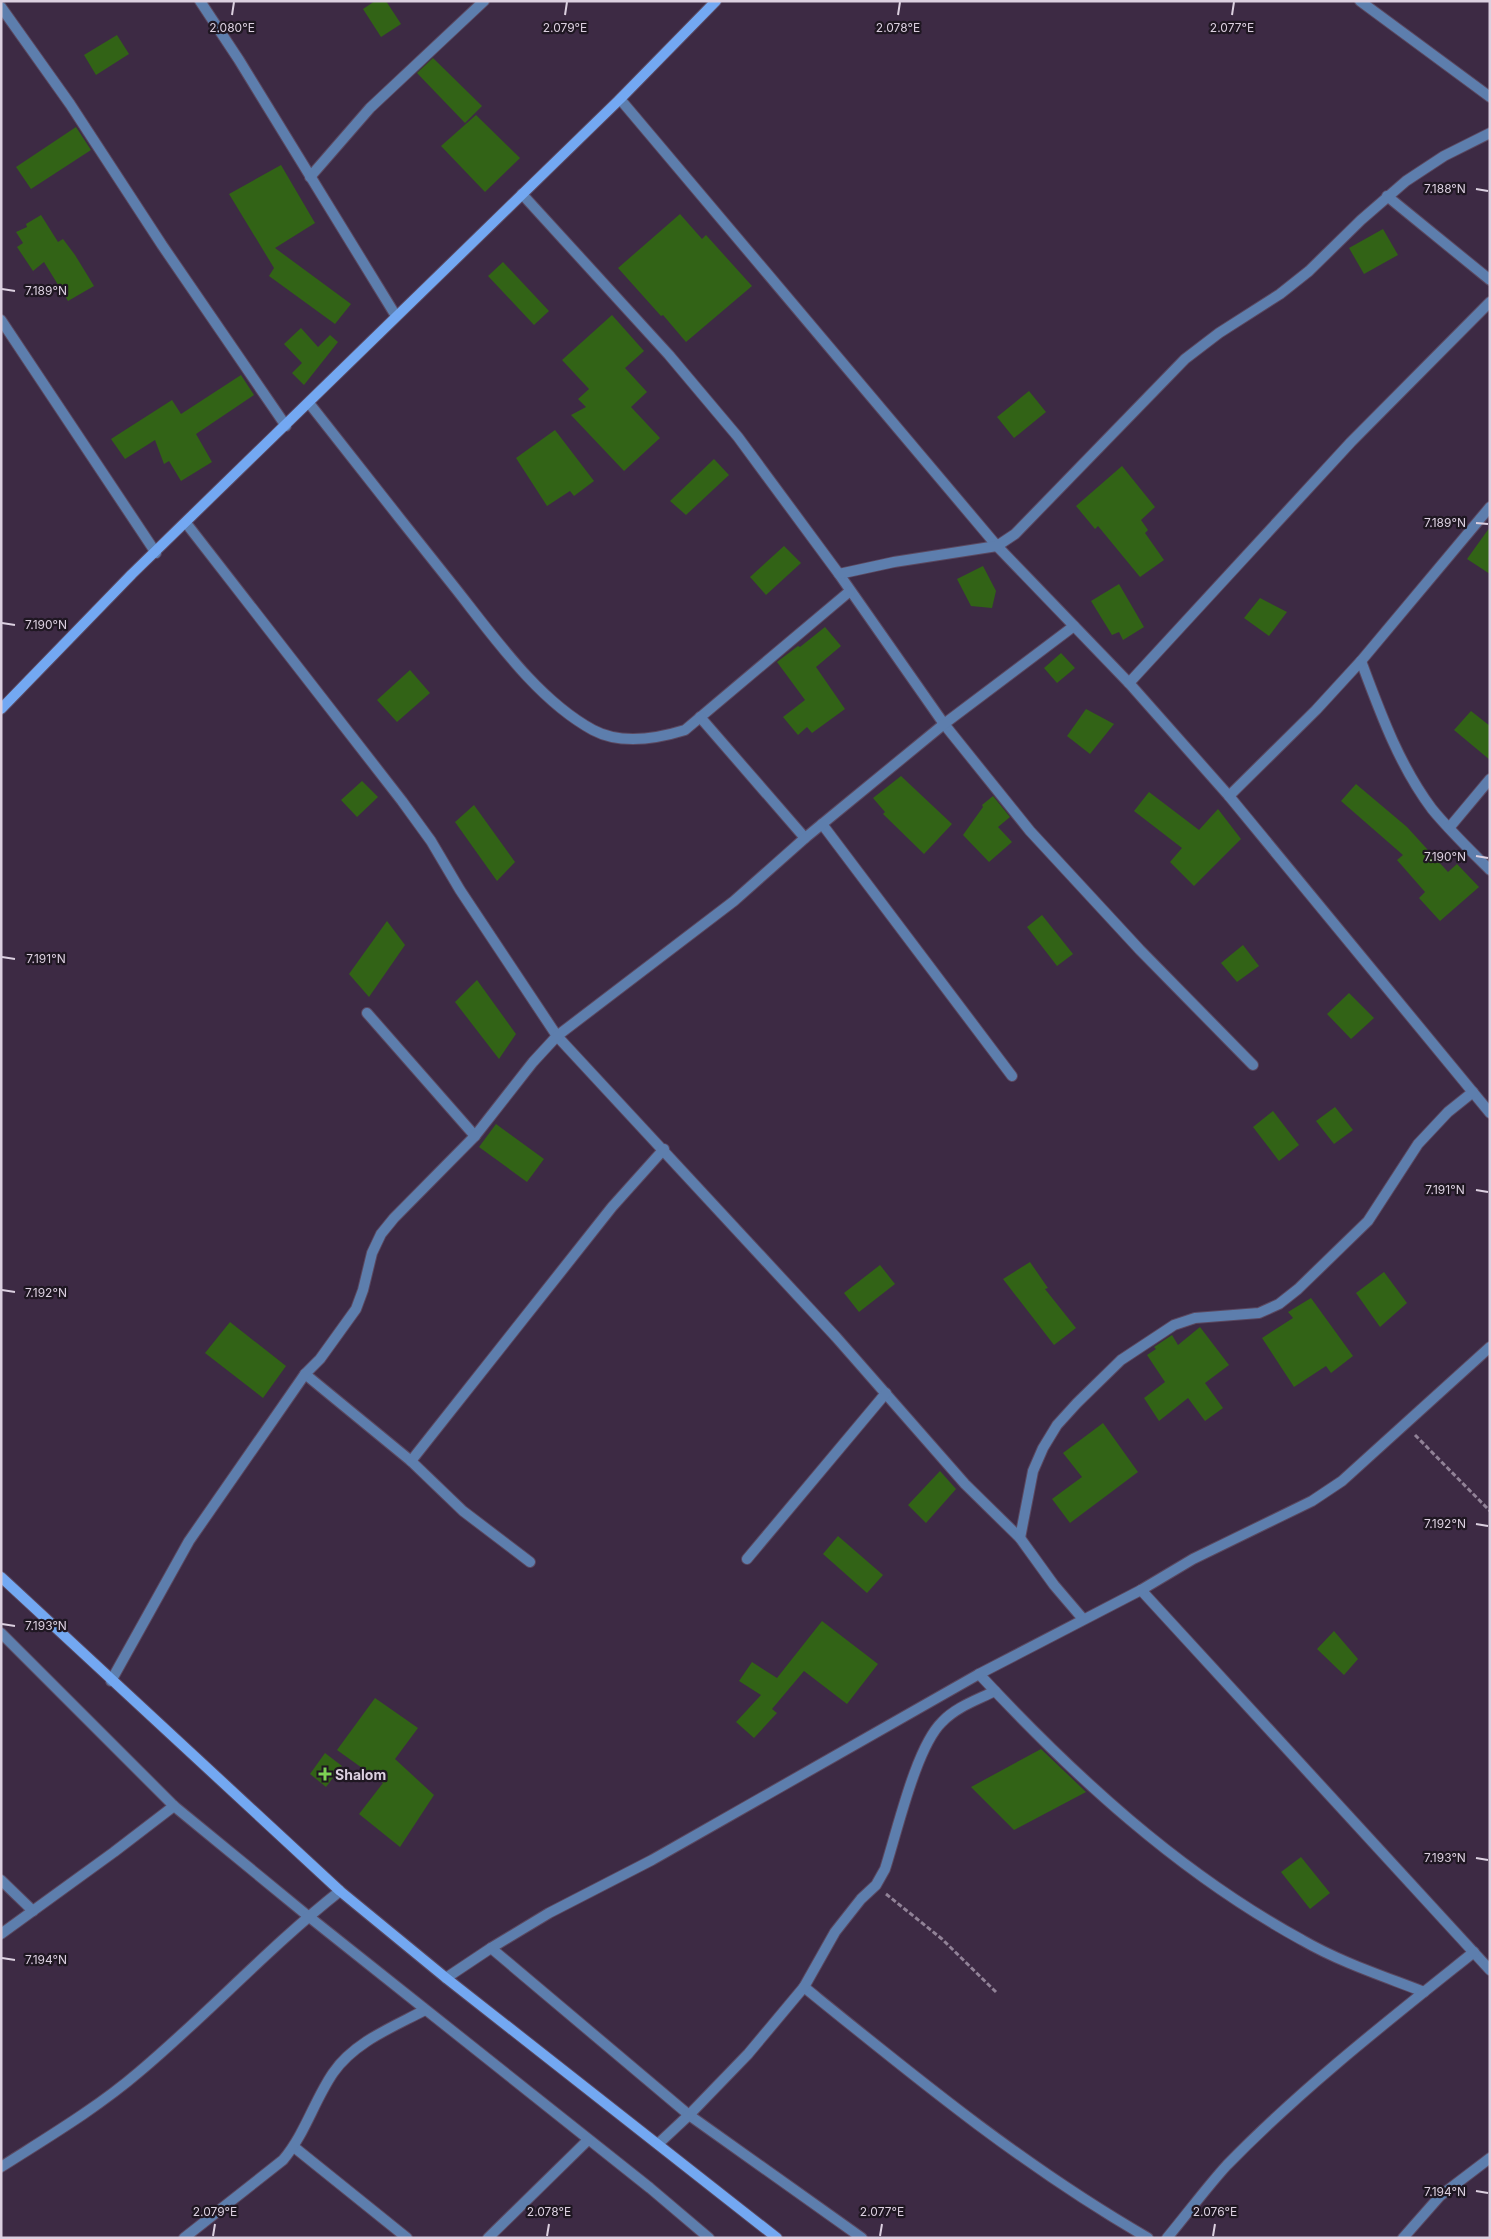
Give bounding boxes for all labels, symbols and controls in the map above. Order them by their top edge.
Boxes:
text: 2.080°E [209,20,255,35]
text: 2.079°E [543,20,587,35]
text: 2.078°E [876,20,920,35]
text: 2.077°E [1210,20,1254,35]
text: 7.188°N [1424,181,1466,196]
text: 7.189°N [25,283,67,298]
text: 7.189°N [1424,515,1466,530]
text: 7.190°N [25,617,67,632]
text: 7.190°N [1424,849,1466,864]
text: 7.191°N [26,951,66,966]
text: 7.191°N [1425,1182,1465,1197]
text: 7.192°N [25,1285,67,1300]
text: 7.192°N [1424,1516,1466,1531]
text: 7.193°N [25,1618,67,1633]
place label: Shalom [335,1766,386,1783]
marker: Shalom [319,1768,331,1780]
text: 7.193°N [1424,1850,1466,1865]
text: 7.194°N [25,1952,67,1967]
text: 7.194°N [1424,2184,1466,2199]
text: 2.079°E [193,2204,237,2219]
text: 2.078°E [527,2204,571,2219]
text: 2.077°E [860,2204,904,2219]
text: 2.076°E [1193,2204,1237,2219]

